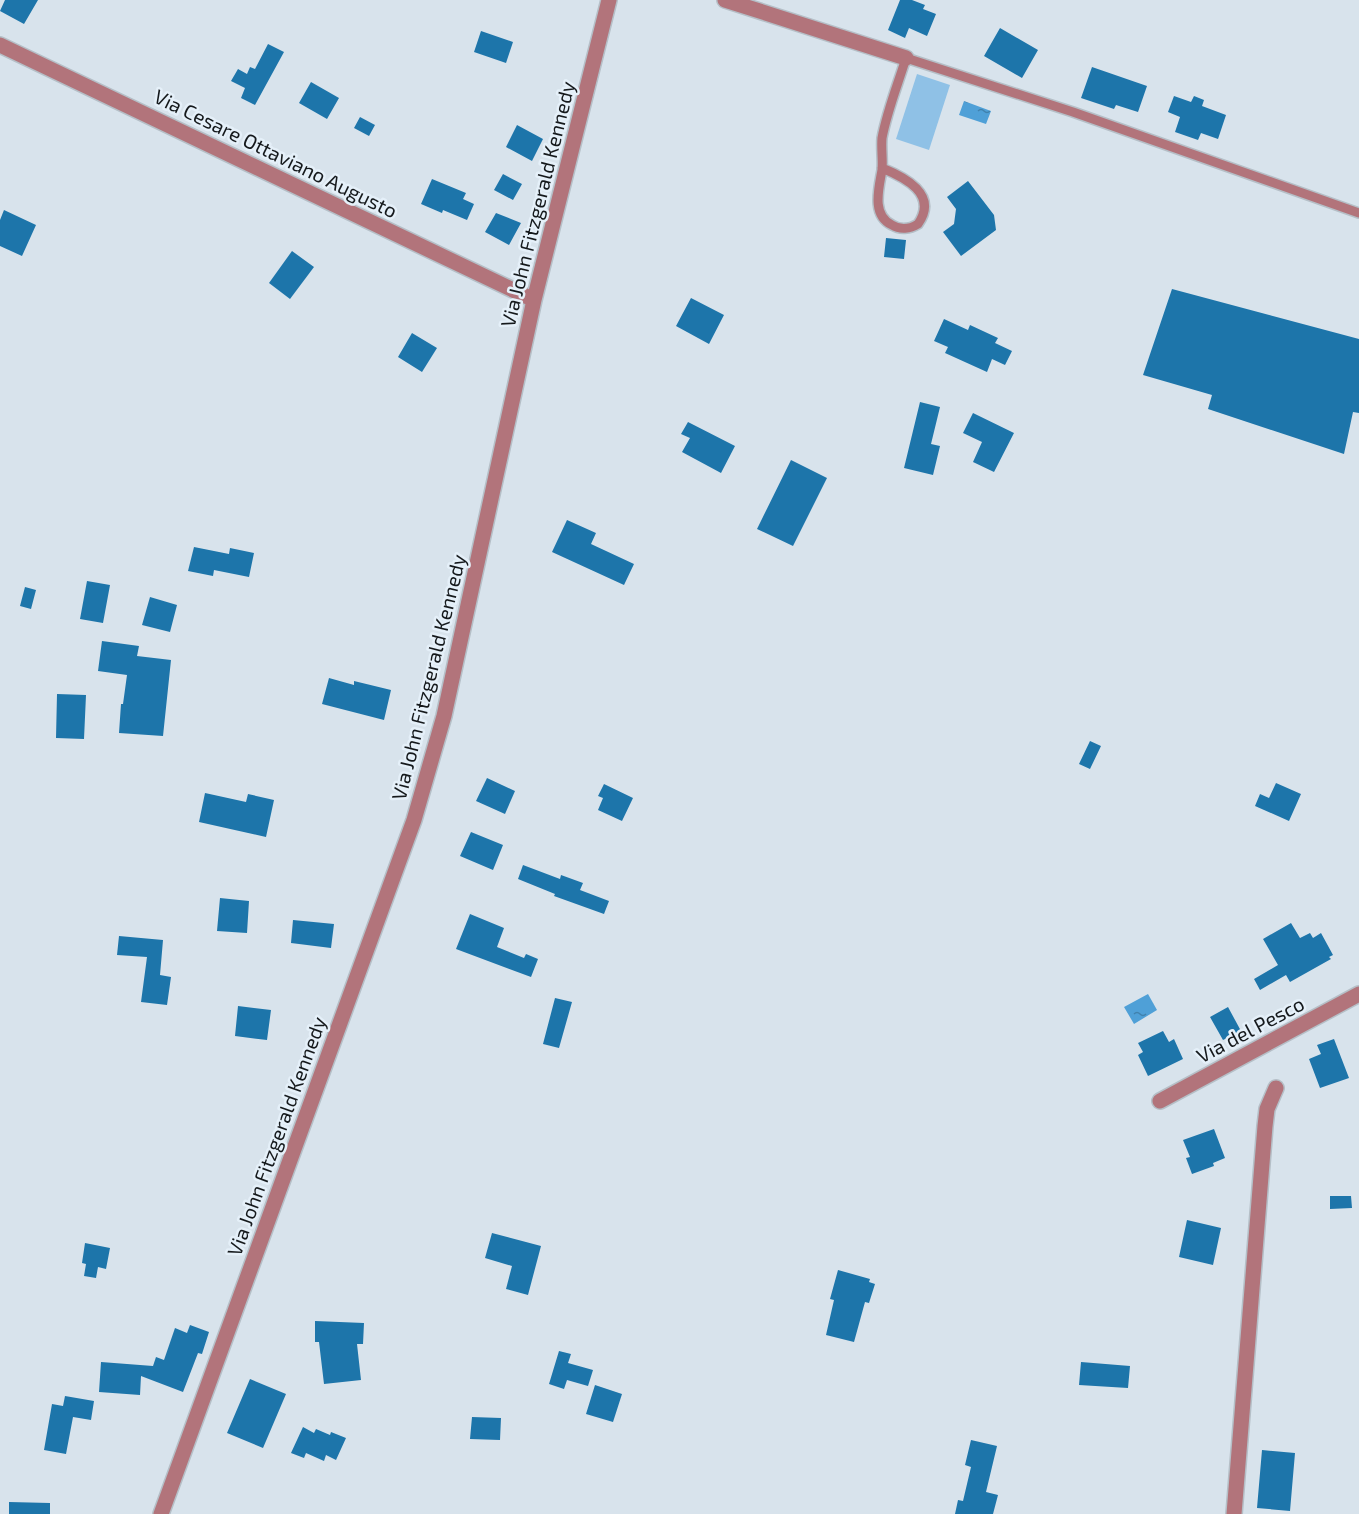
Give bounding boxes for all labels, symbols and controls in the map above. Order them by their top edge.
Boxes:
street label: Via John Fitzgerald Kennedy [495,78,579,329]
street label: Via Cesare Ottaviano Augusto [151,84,401,222]
street label: Via John Fitzgerald Kennedy [386,551,470,802]
street label: Via del Pesco [1192,991,1308,1067]
street label: Via John Fitzgerald Kennedy [222,1013,331,1259]

